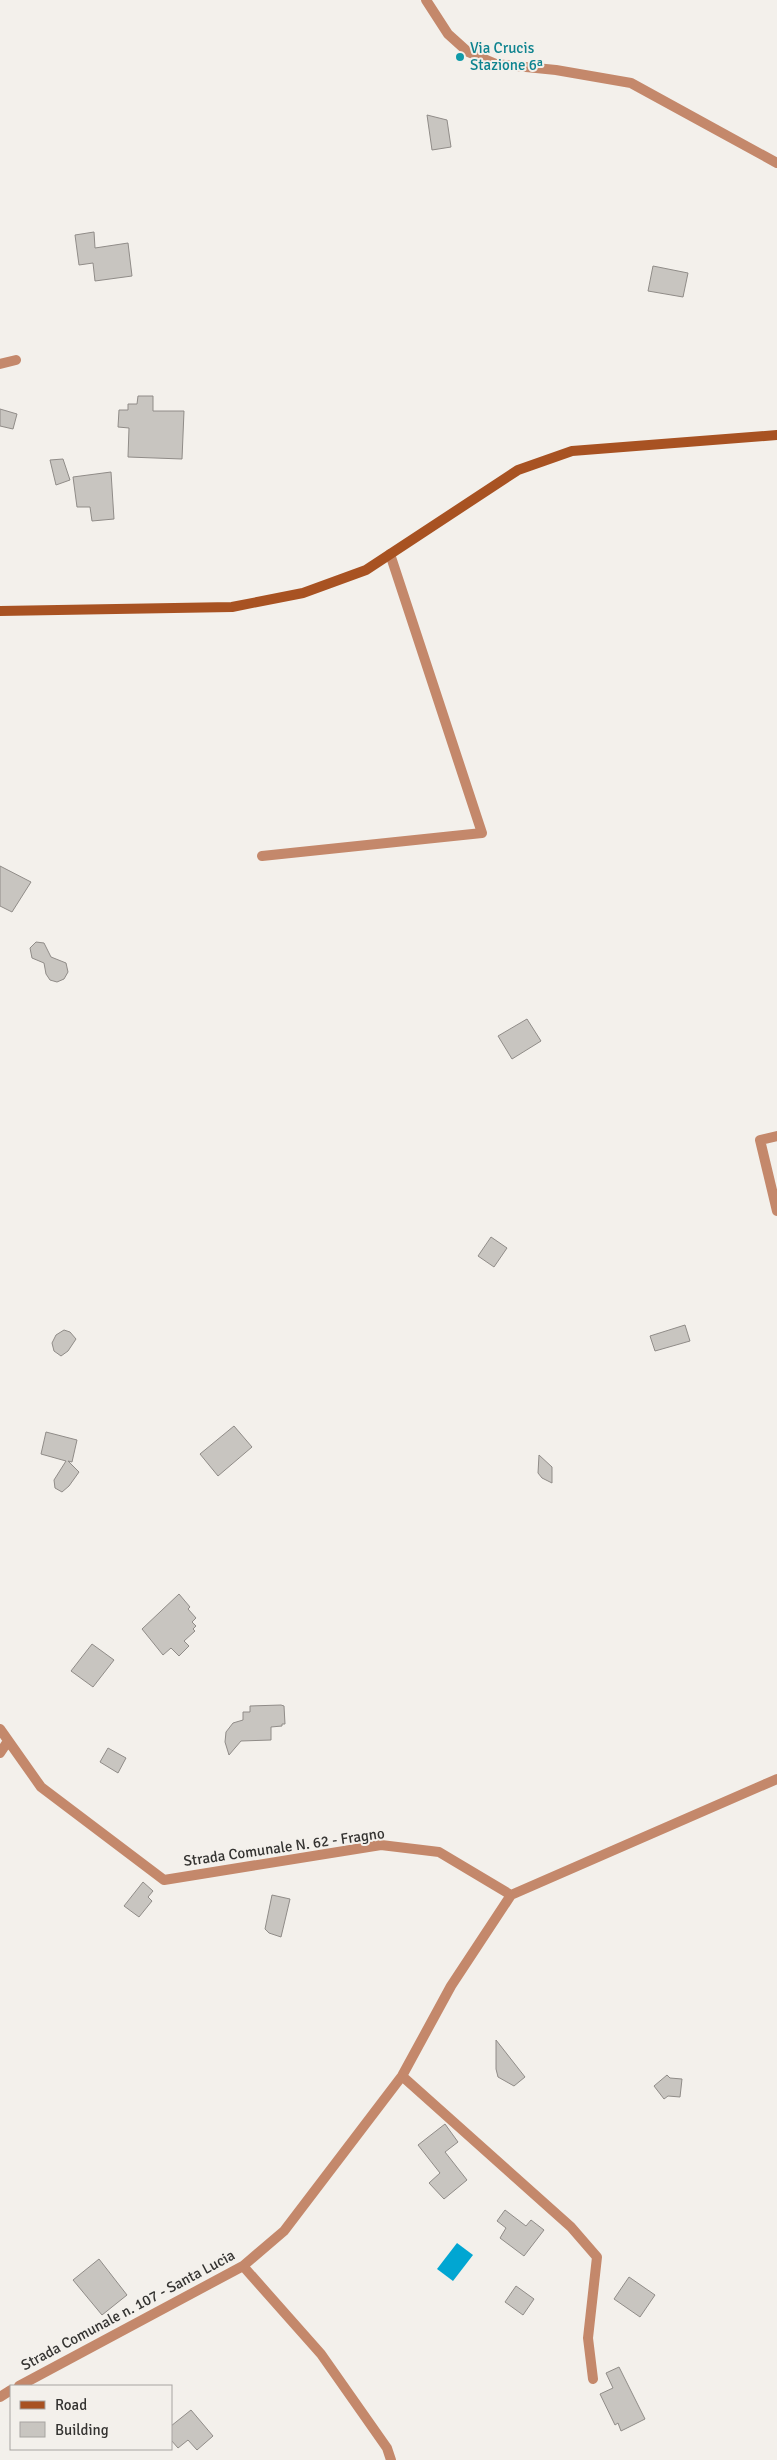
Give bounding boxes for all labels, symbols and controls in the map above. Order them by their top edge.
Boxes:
place label: Via Crucis Stazione 6ª [470,39,543,74]
marker: Via Crucis Stazione 6ª [454,51,466,63]
street label: Strada Comunale N. 62 - Fragno [182,1824,386,1870]
street label: Strada Comunale n. 107 - Santa Lucia [18,2246,238,2374]
legend [10,2385,172,2450]
text: Road [55,2396,87,2414]
text: Building [55,2421,109,2439]

